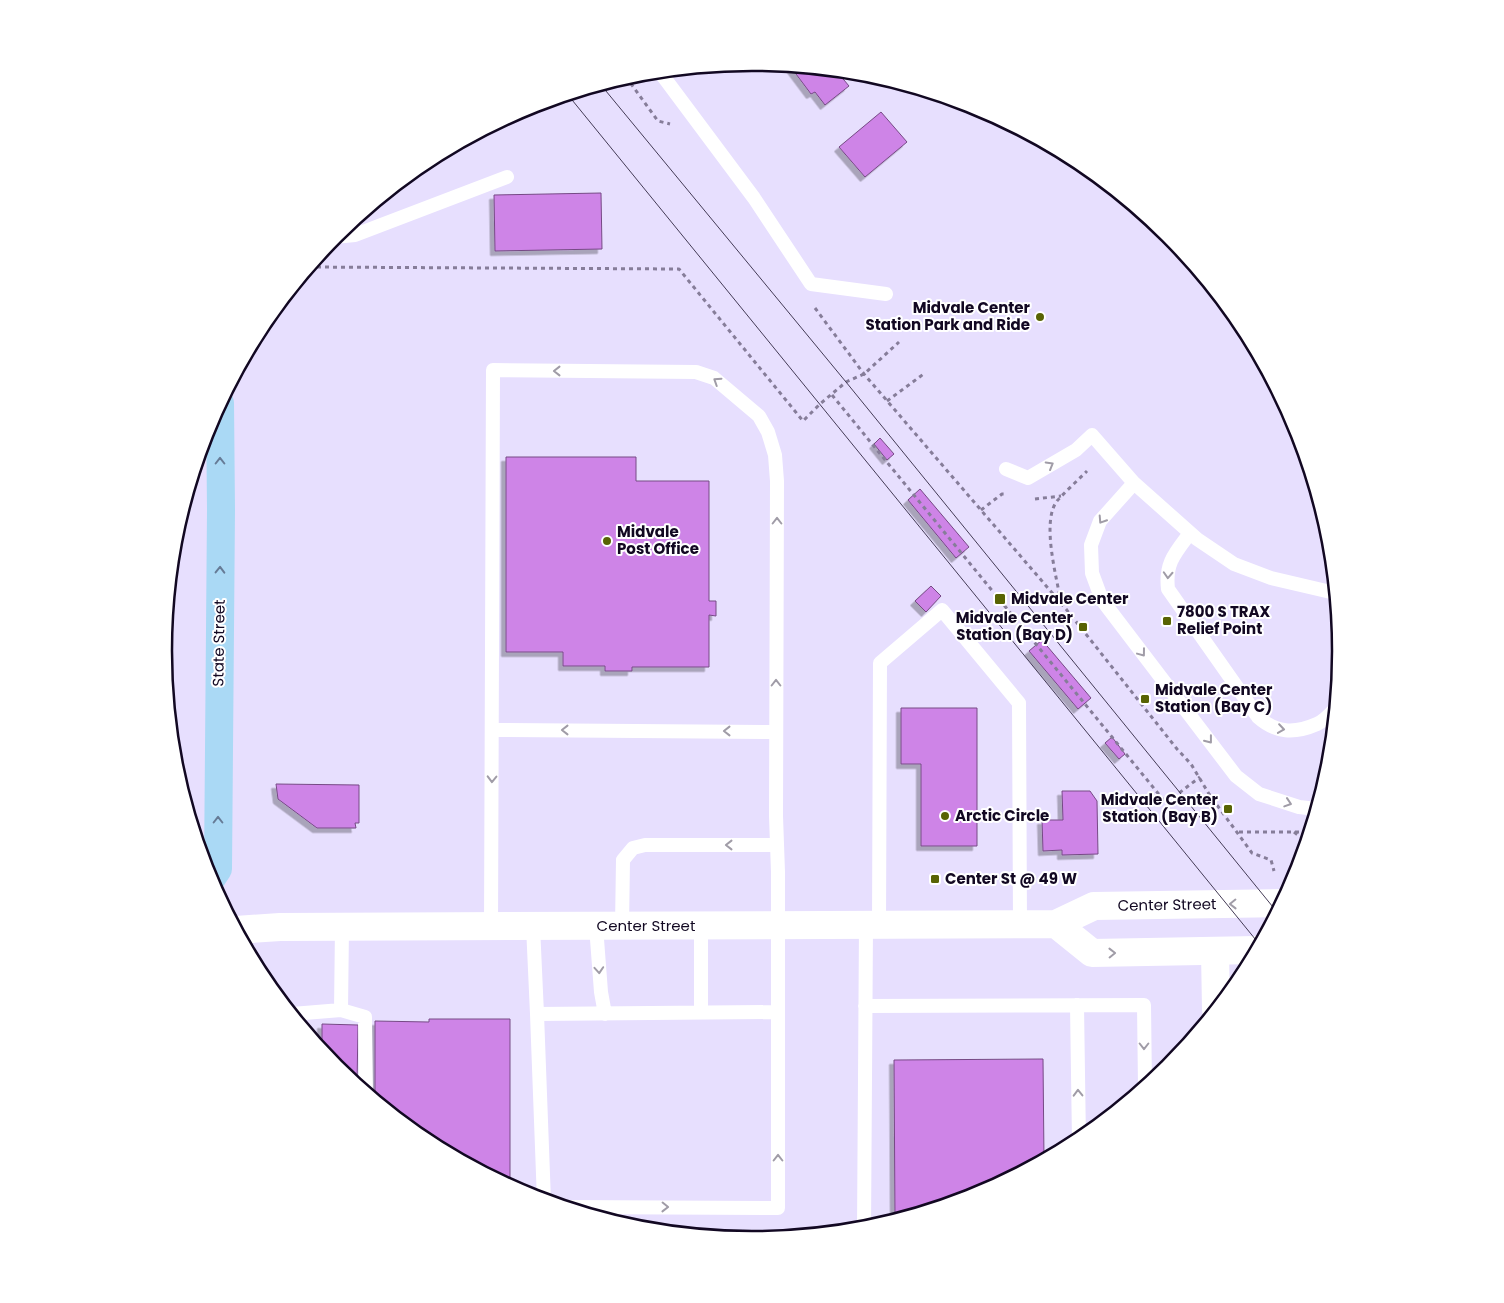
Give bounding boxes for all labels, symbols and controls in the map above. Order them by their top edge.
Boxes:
place label: Midvale Center Station Park and Ride [865,297,1031,335]
marker: Midvale Center Station Park and Ride [1034,311,1046,323]
one-way arrow [553,366,560,376]
one-way arrow [713,378,722,388]
one-way arrow [215,457,226,465]
one-way arrow [1044,461,1053,471]
one-way arrow [1099,515,1109,524]
one-way arrow [771,516,782,524]
place label: Midvale Post Office [617,521,699,559]
marker: Midvale Post Office [601,535,613,547]
one-way arrow [215,566,225,574]
one-way arrow [1163,571,1174,579]
place label: Midvale Center [1011,588,1129,609]
marker: Midvale Center [993,592,1007,606]
street label: State Street [207,599,230,687]
place label: 7800 S TRAX Relief Point [1177,601,1271,639]
place label: Midvale Center Station (Bay D) [956,607,1074,645]
marker: 7800 S TRAX Relief Point [1161,615,1173,627]
marker: Midvale Center Station (Bay D) [1077,621,1089,633]
one-way arrow [1137,647,1145,656]
one-way arrow [771,679,781,686]
place label: Midvale Center Station (Bay C) [1155,679,1273,717]
marker: Midvale Center Station (Bay C) [1139,693,1151,705]
one-way arrow [1277,723,1285,734]
one-way arrow [561,725,568,735]
one-way arrow [723,726,731,737]
one-way arrow [1203,734,1212,744]
one-way arrow [487,775,497,783]
place label: Midvale Center Station (Bay B) [1101,789,1219,827]
one-way arrow [1283,797,1291,807]
marker: Midvale Center Station (Bay B) [1222,803,1234,815]
place label: Arctic Circle [955,805,1049,826]
marker: Arctic Circle [939,810,951,822]
one-way arrow [213,816,223,824]
one-way arrow [724,840,732,850]
place label: Center St @ 49 W [945,868,1077,889]
marker: Center St @ 49 W [929,873,941,885]
street label: Center Street [1117,893,1217,916]
one-way arrow [1229,899,1237,909]
street label: Center Street [597,915,695,936]
one-way arrow [1108,948,1116,958]
one-way arrow [593,966,604,974]
one-way arrow [1139,1043,1149,1051]
one-way arrow [1073,1089,1083,1096]
one-way arrow [773,1154,783,1162]
one-way arrow [661,1202,669,1212]

